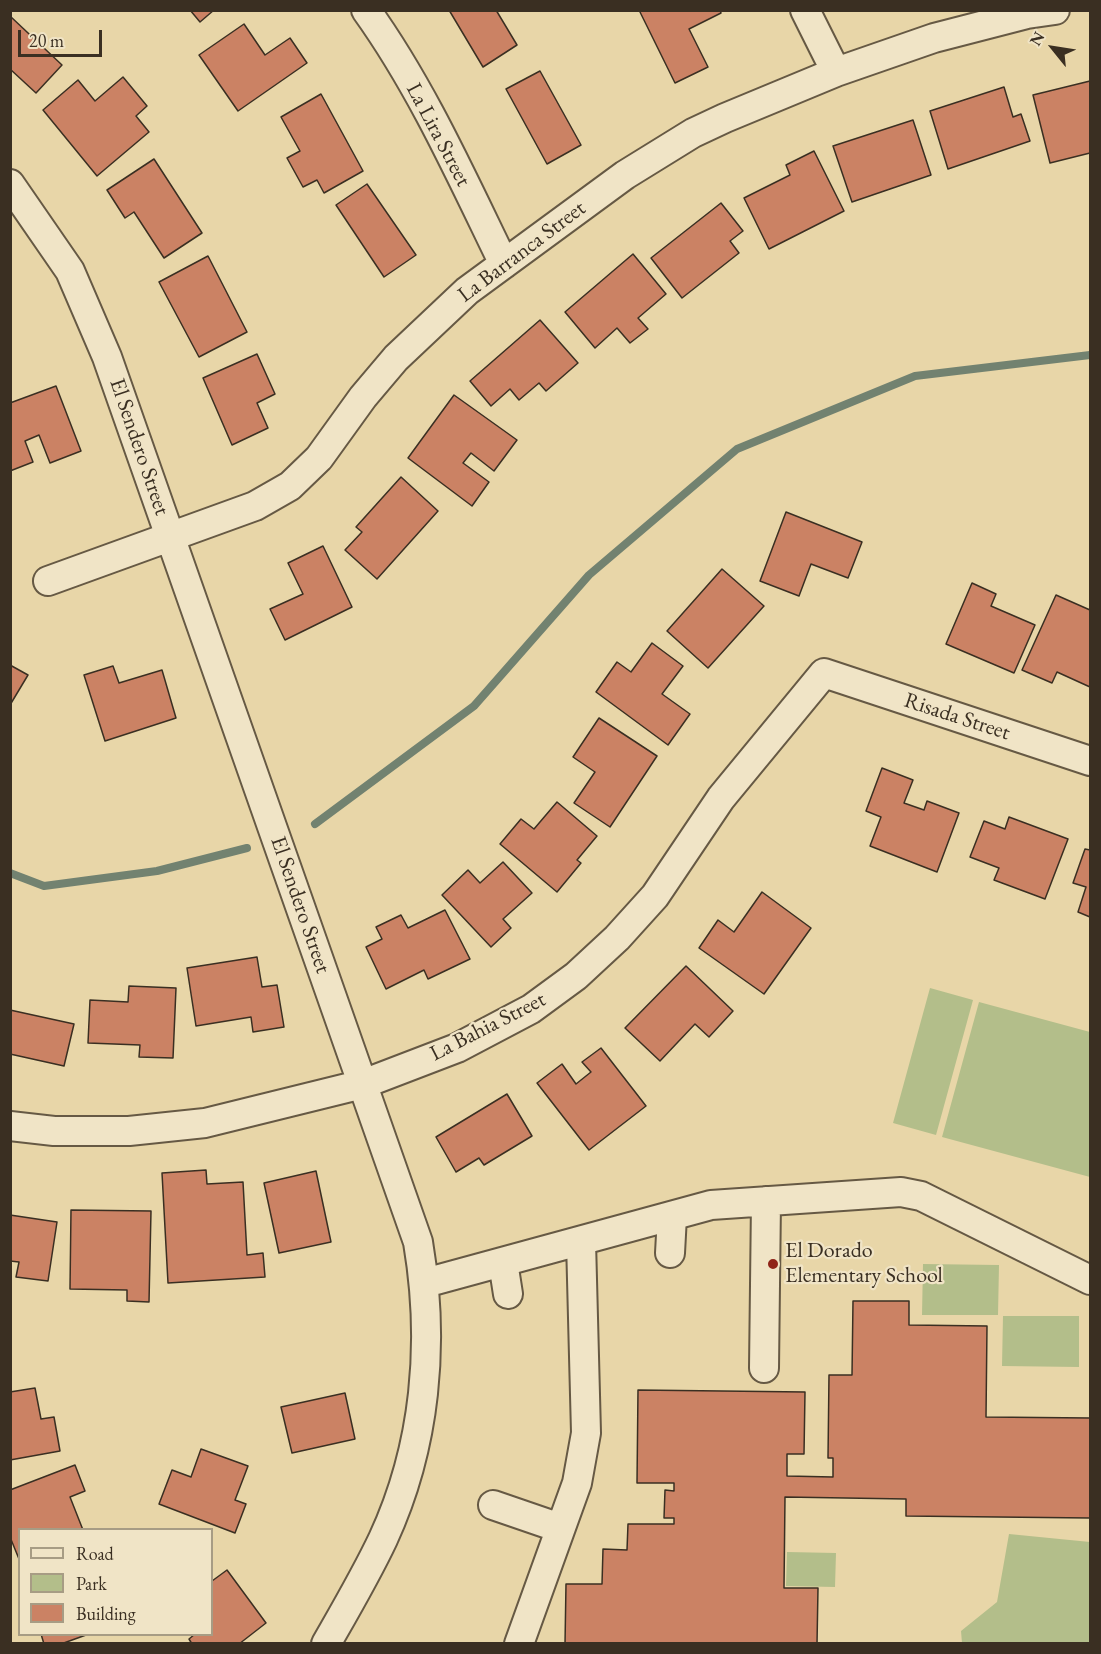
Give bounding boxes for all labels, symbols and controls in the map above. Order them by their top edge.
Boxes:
scale bar [21,18,105,56]
north arrow [1023,18,1083,78]
text: N [1025,28,1049,50]
text: 20 m [29,29,64,52]
street label: La Lira Street [400,79,476,191]
street label: La Barranca Street [453,195,591,309]
street label: El Sendero Street [103,375,175,519]
street label: Risada Street [901,688,1013,746]
street label: El Sendero Street [264,833,336,977]
street label: La Bahia Street [426,987,550,1067]
place label: El Dorado Elementary School [785,1238,943,1290]
marker: El Dorado Elementary School [766,1257,780,1271]
legend [18,1528,213,1636]
text: Road [76,1542,114,1565]
text: Park [76,1572,107,1595]
text: Building [76,1602,136,1625]

